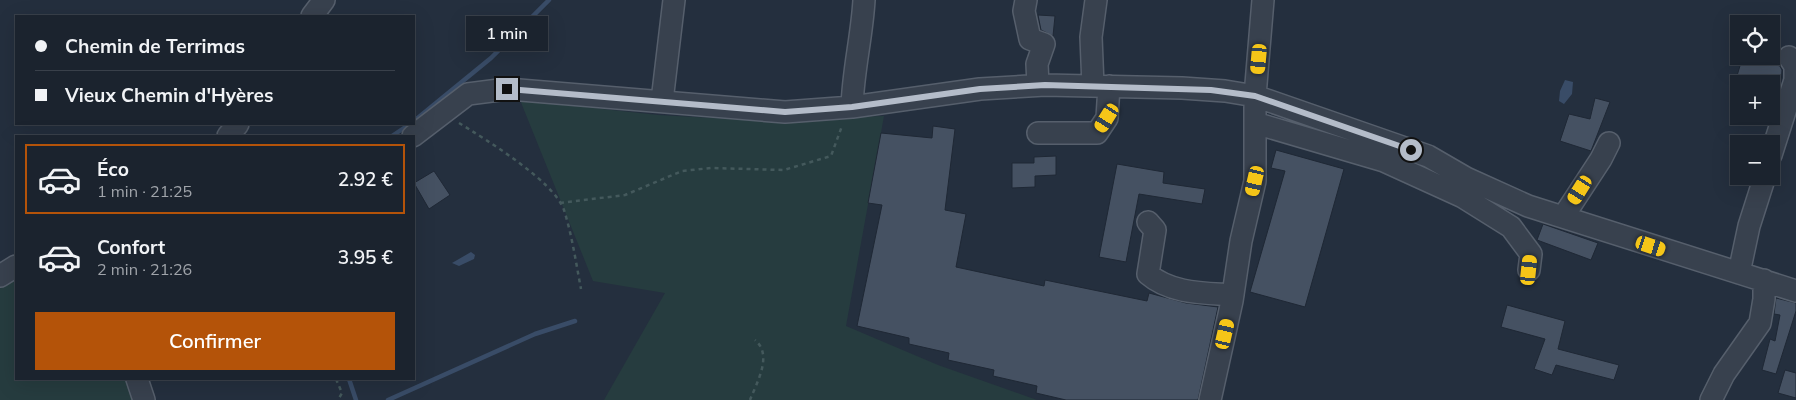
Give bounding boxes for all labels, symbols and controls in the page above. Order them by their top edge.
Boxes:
map controls [1730,15,1780,185]
button: locate [1730,15,1780,65]
callout: 1 min [466,17,548,52]
text: 1 min [486,23,528,43]
text: Chemin de Terrimas [65,34,245,58]
car [1250,43,1267,75]
button: + [1730,75,1780,125]
route end [496,78,518,100]
text: Vieux Chemin d'Hyères [65,83,274,107]
car [1092,101,1121,135]
button: − [1730,135,1780,185]
route start [1400,139,1422,161]
icon: car [37,157,82,202]
text: Éco [97,157,129,181]
car [1244,165,1265,197]
text: 2.92 € [338,167,393,191]
car [1565,173,1594,207]
text: 1 min · 21:25 [97,181,192,201]
car [1634,234,1667,258]
icon: car [37,235,82,280]
text: Confort [97,235,165,259]
text: 3.95 € [338,245,393,269]
car [1519,254,1538,286]
text: 2 min · 21:26 [97,259,192,279]
button: Confirmer [35,312,395,370]
car [1214,318,1235,350]

